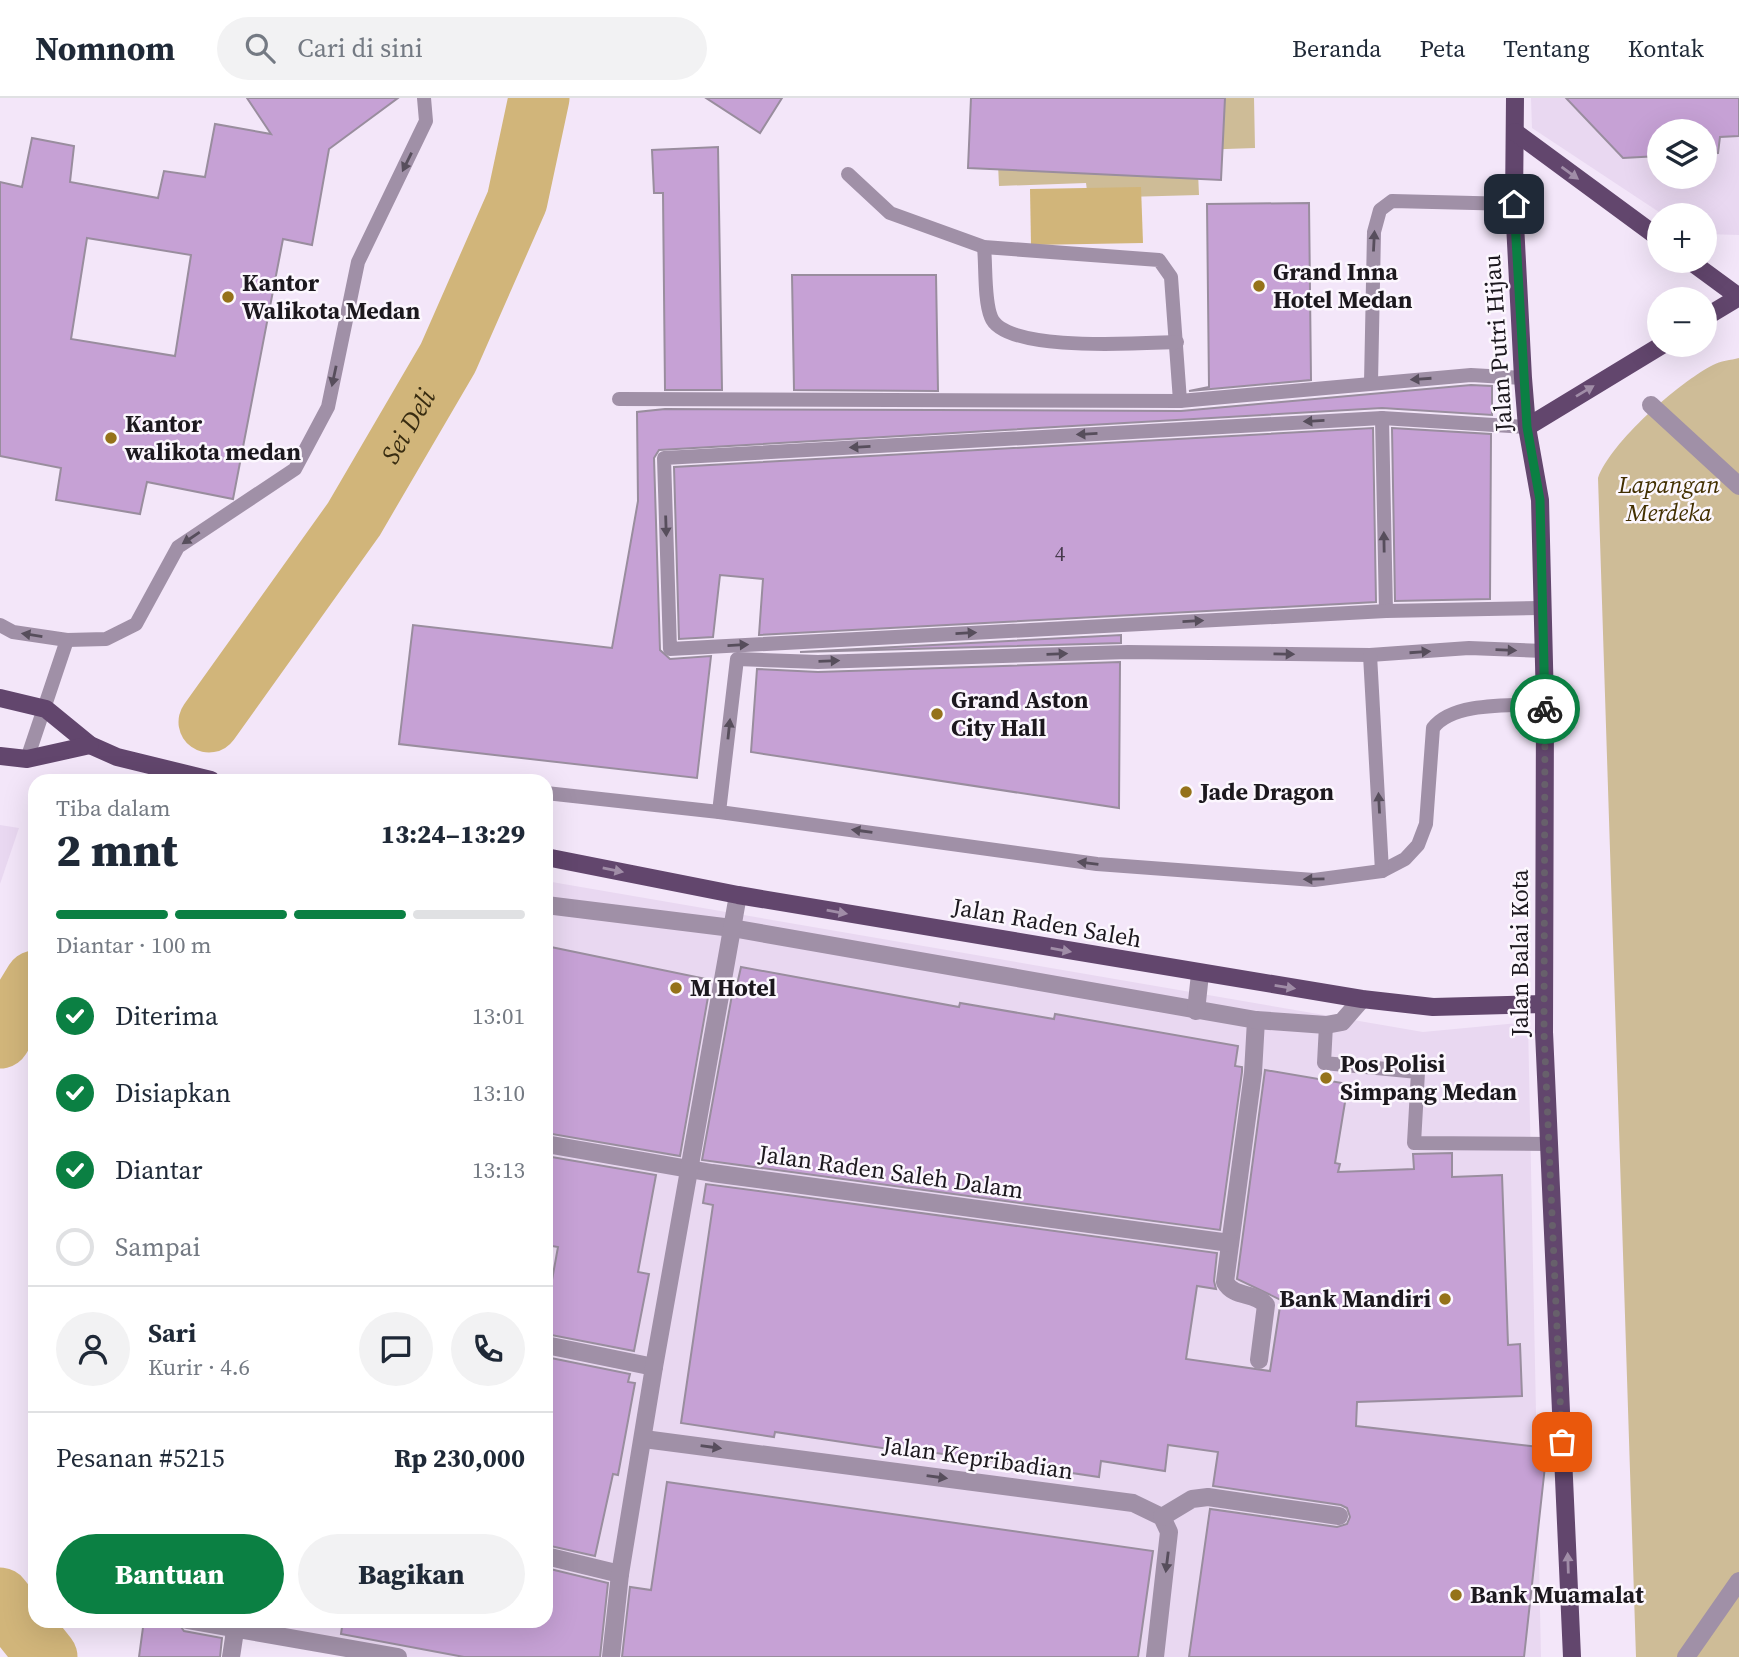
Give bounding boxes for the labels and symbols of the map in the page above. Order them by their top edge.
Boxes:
one-way arrow [401,152,412,172]
one-way arrow [1561,165,1579,179]
pin [1484,174,1544,234]
one-way arrow [1369,230,1380,252]
street label: Jalan Putri Hijau [1475,253,1520,434]
place label: Grand Inna Hotel Medan [1273,255,1413,316]
place label: Kantor Walikota Medan [242,266,421,327]
marker: Grand Inna Hotel Medan [1251,278,1267,294]
marker: Kantor Walikota Medan [220,289,236,305]
one-way arrow [329,365,340,387]
one-way arrow [1410,374,1432,385]
water label: Sei Deli [372,382,444,470]
one-way arrow [1576,385,1595,398]
place label: Kantor walikota medan [124,407,301,468]
one-way arrow [1303,416,1325,427]
one-way arrow [1076,429,1098,440]
marker: Kantor walikota medan [103,430,119,446]
one-way arrow [849,442,871,453]
park label: Lapangan Merdeka [1617,468,1720,529]
one-way arrow [661,516,672,538]
one-way arrow [1379,531,1390,553]
one-way arrow [181,532,200,545]
house number: 4 [1055,539,1066,568]
one-way arrow [1182,615,1204,626]
one-way arrow [955,628,977,639]
one-way arrow [21,629,43,640]
one-way arrow [728,640,750,651]
one-way arrow [1495,644,1517,655]
one-way arrow [1409,646,1431,657]
one-way arrow [1274,648,1296,660]
one-way arrow [1046,649,1068,660]
one-way arrow [819,656,841,667]
courier [1510,674,1580,744]
place label: Grand Aston City Hall [951,683,1089,744]
marker: Grand Aston City Hall [929,706,945,722]
one-way arrow [723,718,734,740]
place label: Jade Dragon [1198,775,1334,808]
marker: Jade Dragon [1178,784,1194,800]
one-way arrow [1373,792,1384,814]
one-way arrow [851,826,873,837]
one-way arrow [1076,857,1098,868]
one-way arrow [602,864,624,875]
street label: Jalan Balai Kota [1503,869,1536,1038]
one-way arrow [1303,873,1325,885]
street label: Jalan Raden Saleh [949,889,1144,955]
one-way arrow [826,906,848,917]
one-way arrow [1050,945,1072,956]
place label: M Hotel [690,971,776,1004]
marker: M Hotel [668,980,684,996]
one-way arrow [1274,982,1296,993]
place label: Pos Polisi Simpang Medan [1340,1047,1517,1108]
marker: Pos Polisi Simpang Medan [1318,1070,1334,1086]
street label: Jalan Raden Saleh Dalam [756,1136,1026,1206]
place label: Bank Mandiri [1279,1282,1431,1315]
marker: Bank Mandiri [1437,1291,1453,1307]
pin [1532,1412,1592,1472]
street label: Jalan Kepribadian [880,1428,1075,1487]
one-way arrow [701,1442,723,1453]
one-way arrow [926,1472,948,1483]
one-way arrow [1161,1551,1172,1573]
one-way arrow [1562,1552,1573,1574]
place label: Bank Muamalat [1470,1578,1644,1611]
marker: Bank Muamalat [1448,1587,1464,1603]

